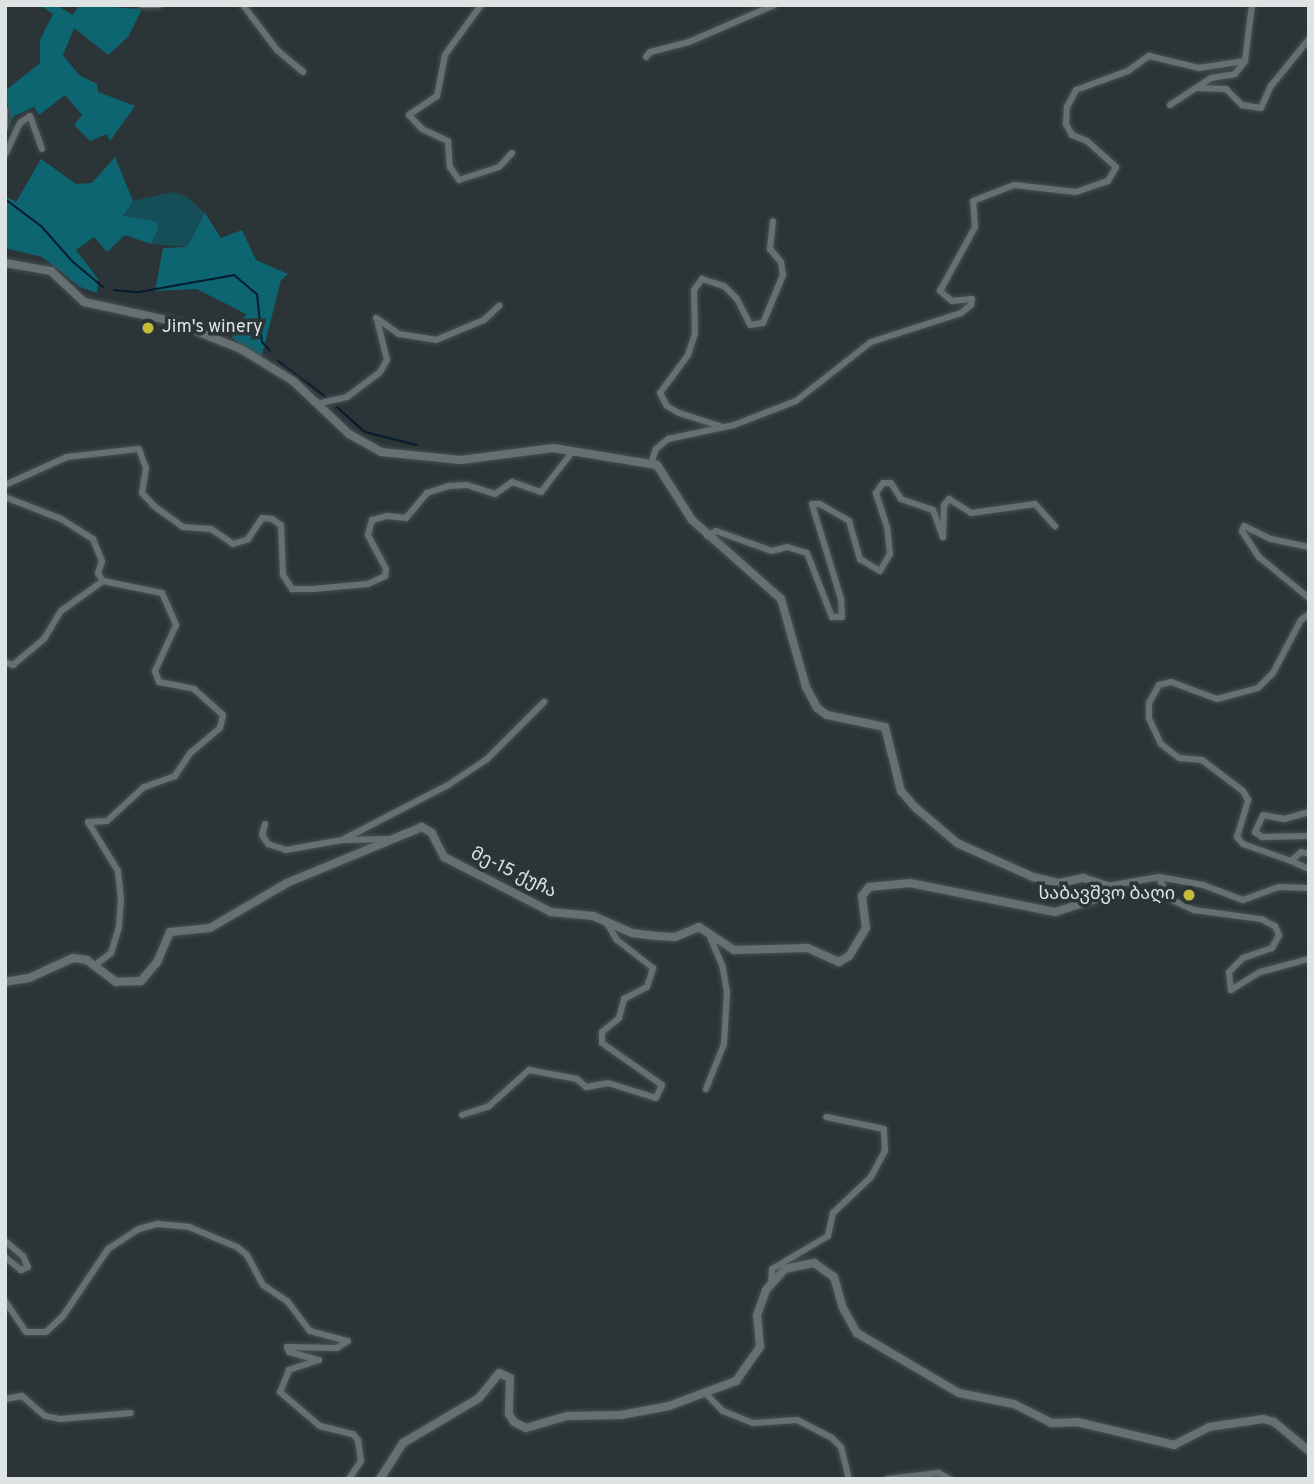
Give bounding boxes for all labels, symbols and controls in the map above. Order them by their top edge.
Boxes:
place label: Jim's winery [162,317,263,339]
marker: Jim's winery [140,320,156,336]
street label: მე-15 ქუჩა [467,844,559,904]
place label: საბავშვო ბაღი [1038,884,1175,906]
marker: საბავშვო ბაღი [1181,887,1197,903]

